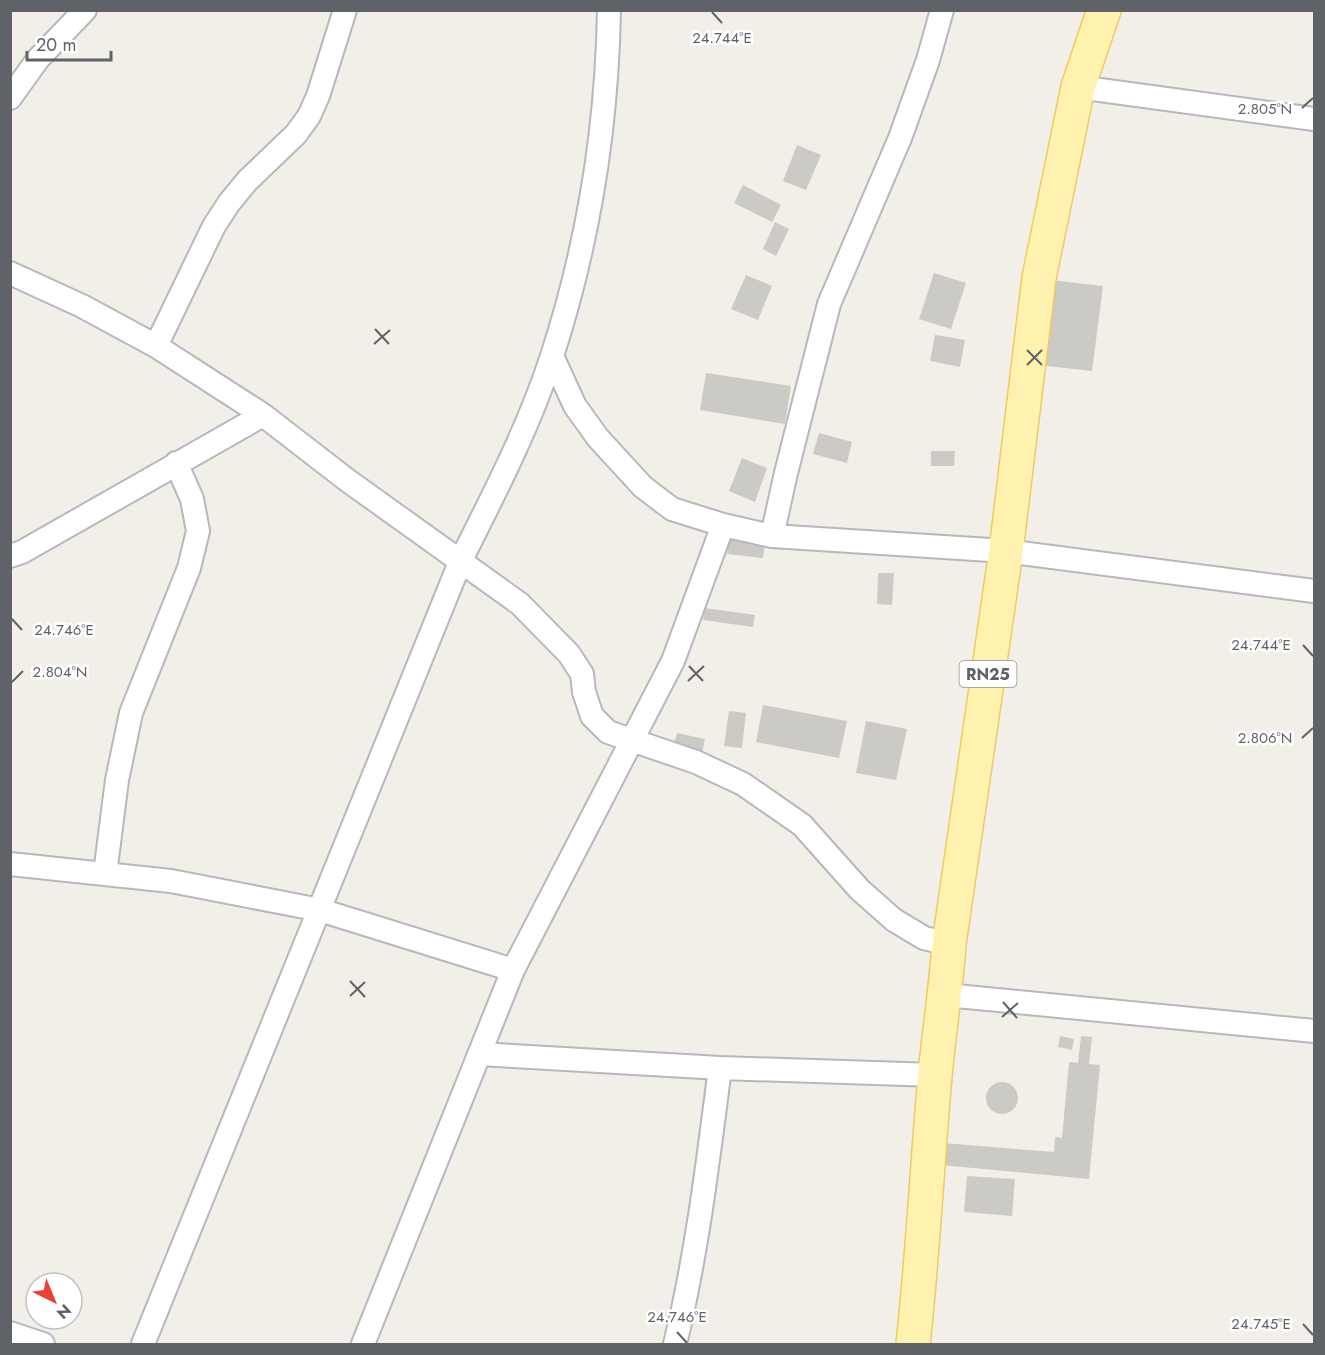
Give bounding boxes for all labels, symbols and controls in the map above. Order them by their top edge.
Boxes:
scale bar [27,24,111,62]
text: 24.744°E [692,27,752,49]
text: 20 m [36,32,76,58]
text: 2.805°N [1238,98,1292,120]
text: 24.746°E [34,619,94,641]
text: 24.744°E [1231,634,1291,656]
text: 2.804°N [33,661,87,683]
road number: RN25 [960,661,1016,687]
text: 2.806°N [1238,727,1292,749]
north arrow [24,1271,84,1331]
text: N [51,1299,76,1324]
text: 24.746°E [647,1306,707,1328]
text: 24.745°E [1231,1313,1291,1335]

